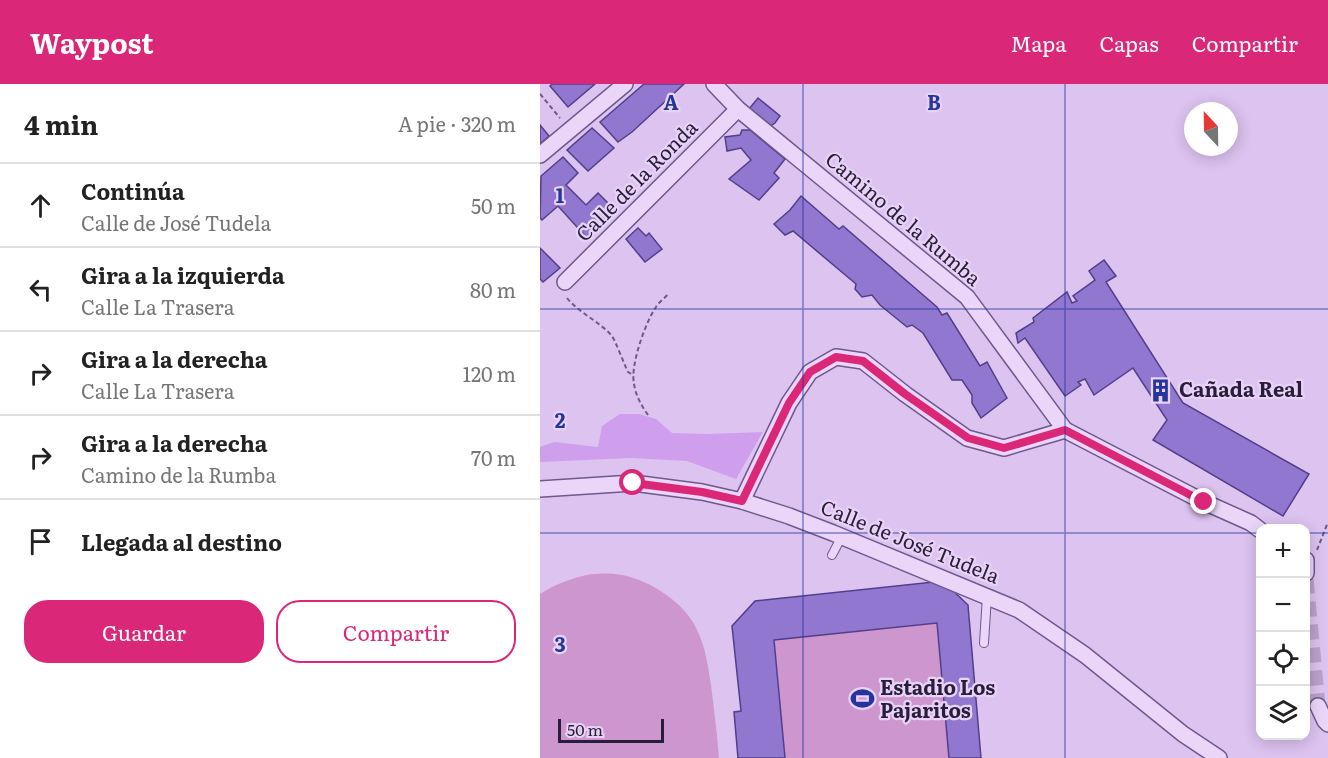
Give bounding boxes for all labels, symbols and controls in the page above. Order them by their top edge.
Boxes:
text: Waypost [30,21,154,63]
text: Mapa [1010,27,1067,58]
text: Capas [1100,27,1159,58]
text: Compartir [1192,27,1298,58]
text: A [663,86,679,116]
text: B [927,86,941,116]
north arrow [1184,102,1238,156]
text: 4 min [24,104,98,143]
text: A pie · 320 m [398,108,516,138]
street label: Calle de la Ronda [568,112,703,247]
street label: Camino de la Rumba [820,143,989,292]
text: Continúa [81,174,185,207]
text: 1 [556,179,564,209]
icon: ahead [24,189,57,222]
text: 50 m [471,190,516,220]
text: Calle de José Tudela [81,207,271,237]
text: Gira a la izquierda [81,258,285,291]
icon: left [24,273,57,306]
text: 80 m [470,274,516,304]
text: Calle La Trasera [81,291,234,321]
text: Gira a la derecha [81,342,268,375]
icon: right [24,357,57,390]
text: 120 m [463,358,516,388]
place label: Cañada Real [1179,373,1303,403]
text: Calle La Trasera [81,375,234,405]
building icon: Cañada Real [1148,377,1174,403]
text: 2 [555,404,566,434]
text: Gira a la derecha [81,426,268,459]
icon: right [24,441,57,474]
text: 70 m [471,442,516,472]
text: Camino de la Rumba [81,459,276,489]
route start [619,469,645,495]
route end [1190,488,1216,514]
street label: Calle de José Tudela [817,491,1005,590]
map controls [1256,524,1310,740]
button: + [1256,524,1310,578]
icon: arrive [24,525,57,558]
text: Llegada al destino [81,525,282,558]
button: − [1256,578,1310,632]
button: Guardar [24,600,264,663]
button: Compartir [276,600,516,663]
text: 3 [554,628,566,658]
button: locate [1256,632,1310,686]
place label: Estadio Los Pajaritos [880,671,995,724]
sports icon: Estadio Los Pajaritos [849,686,875,712]
button: layers [1256,686,1310,740]
scale bar [558,716,664,744]
text: 50 m [567,717,603,741]

